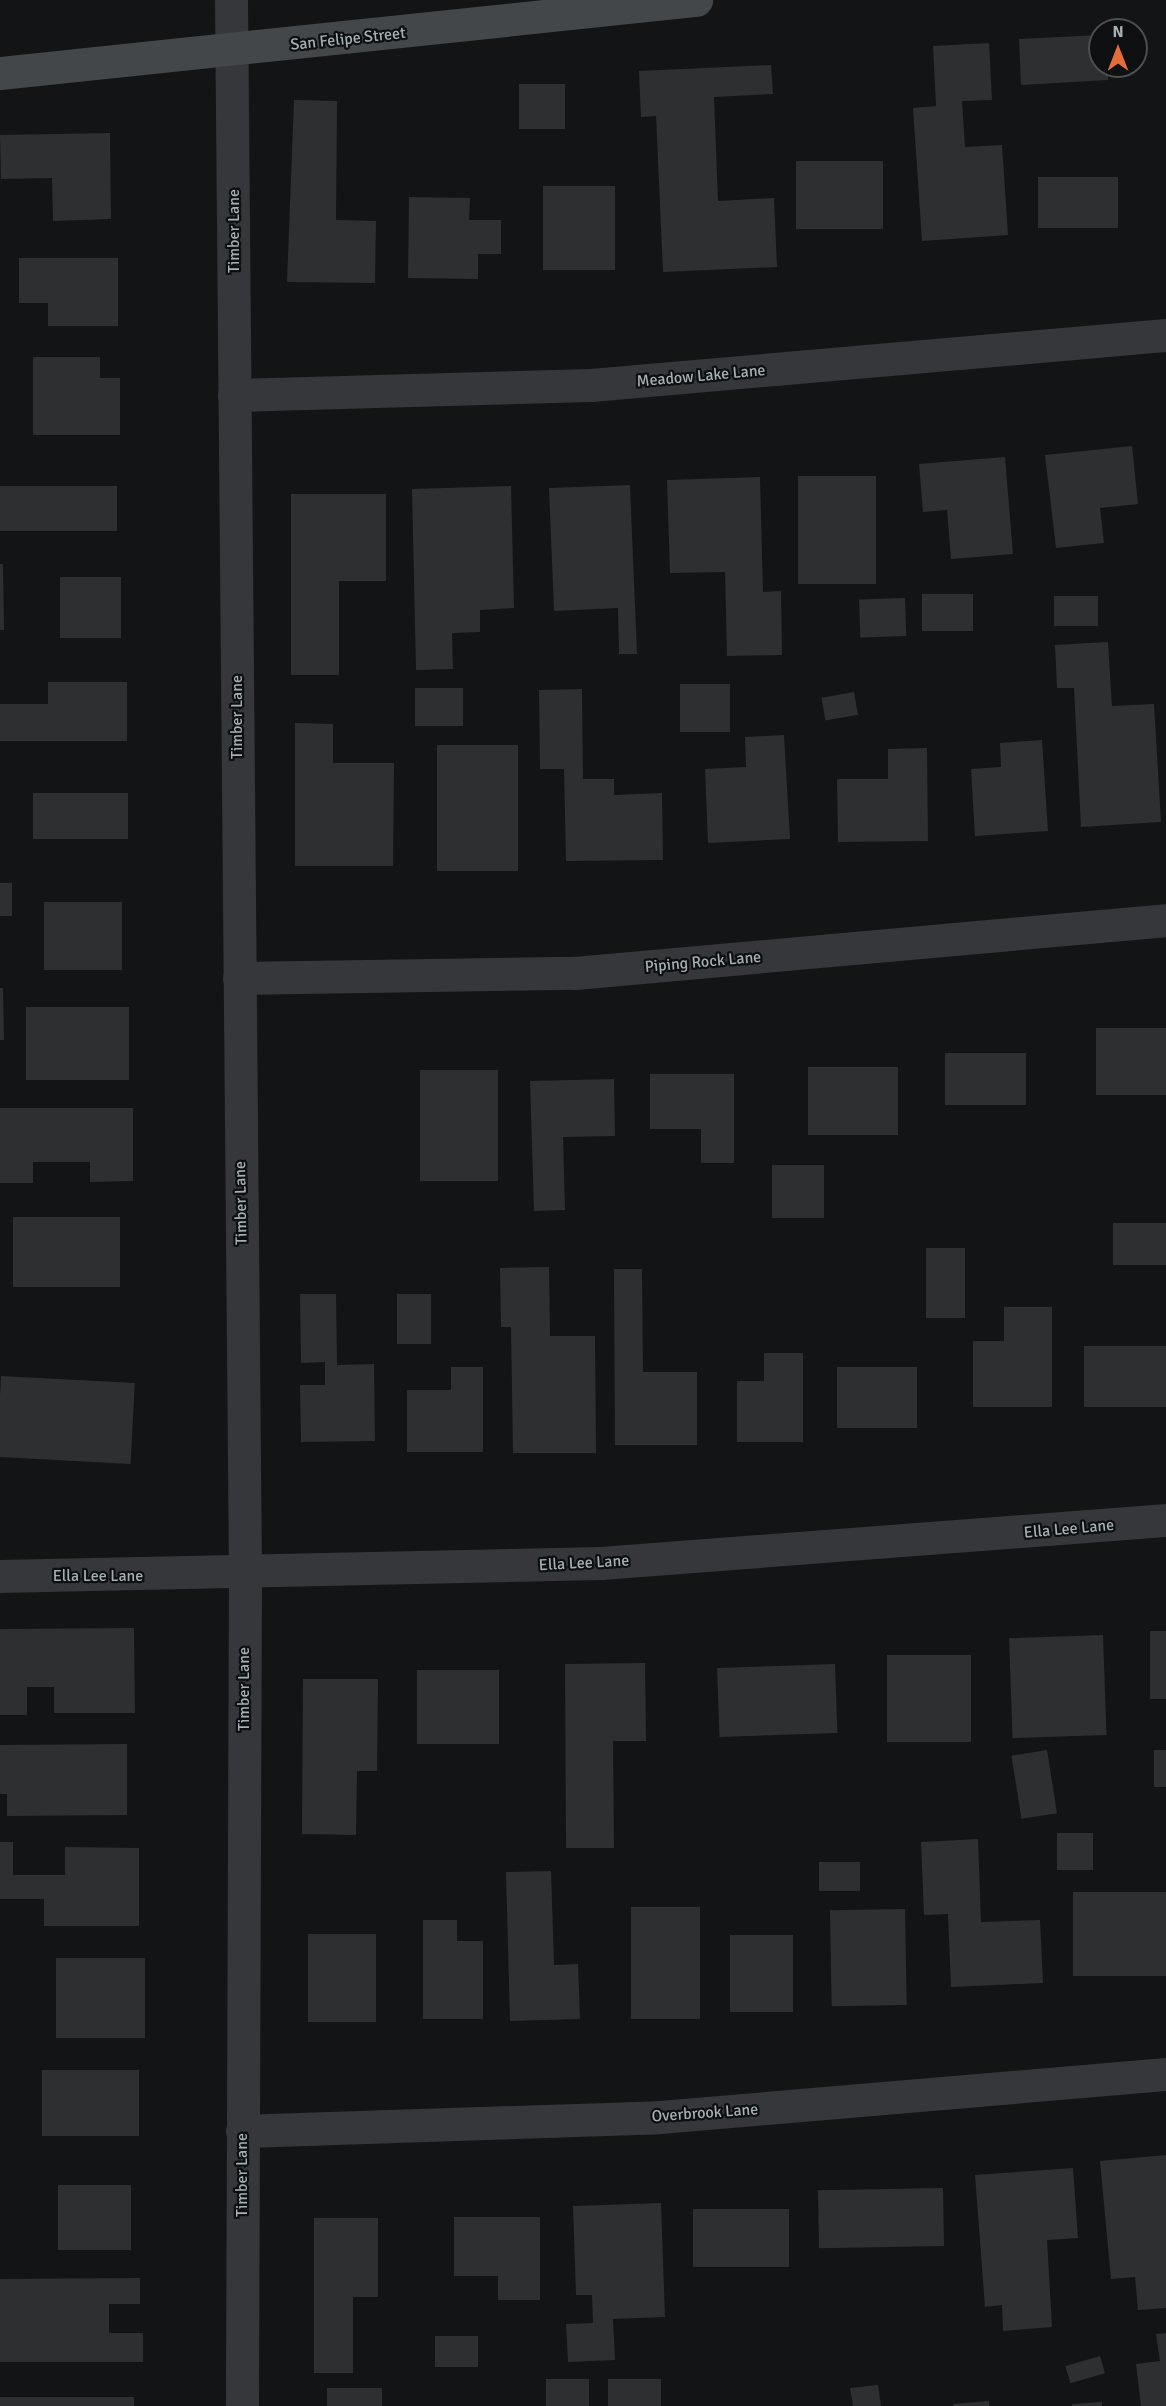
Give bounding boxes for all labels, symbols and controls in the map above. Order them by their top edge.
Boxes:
north arrow [1088,18,1148,78]
text: N [1112,22,1124,42]
street label: San Felipe Street [289,23,407,55]
street label: Timber Lane [224,189,244,273]
street label: Meadow Lake Lane [636,361,766,391]
street label: Timber Lane [227,675,247,759]
street label: Piping Rock Lane [644,947,762,977]
street label: Timber Lane [231,1161,251,1245]
street label: Ella Lee Lane [1023,1515,1115,1543]
street label: Ella Lee Lane [538,1551,630,1575]
street label: Ella Lee Lane [53,1566,143,1586]
street label: Timber Lane [234,1647,254,1731]
street label: Overbrook Lane [651,2100,759,2126]
street label: Timber Lane [232,2133,252,2217]

